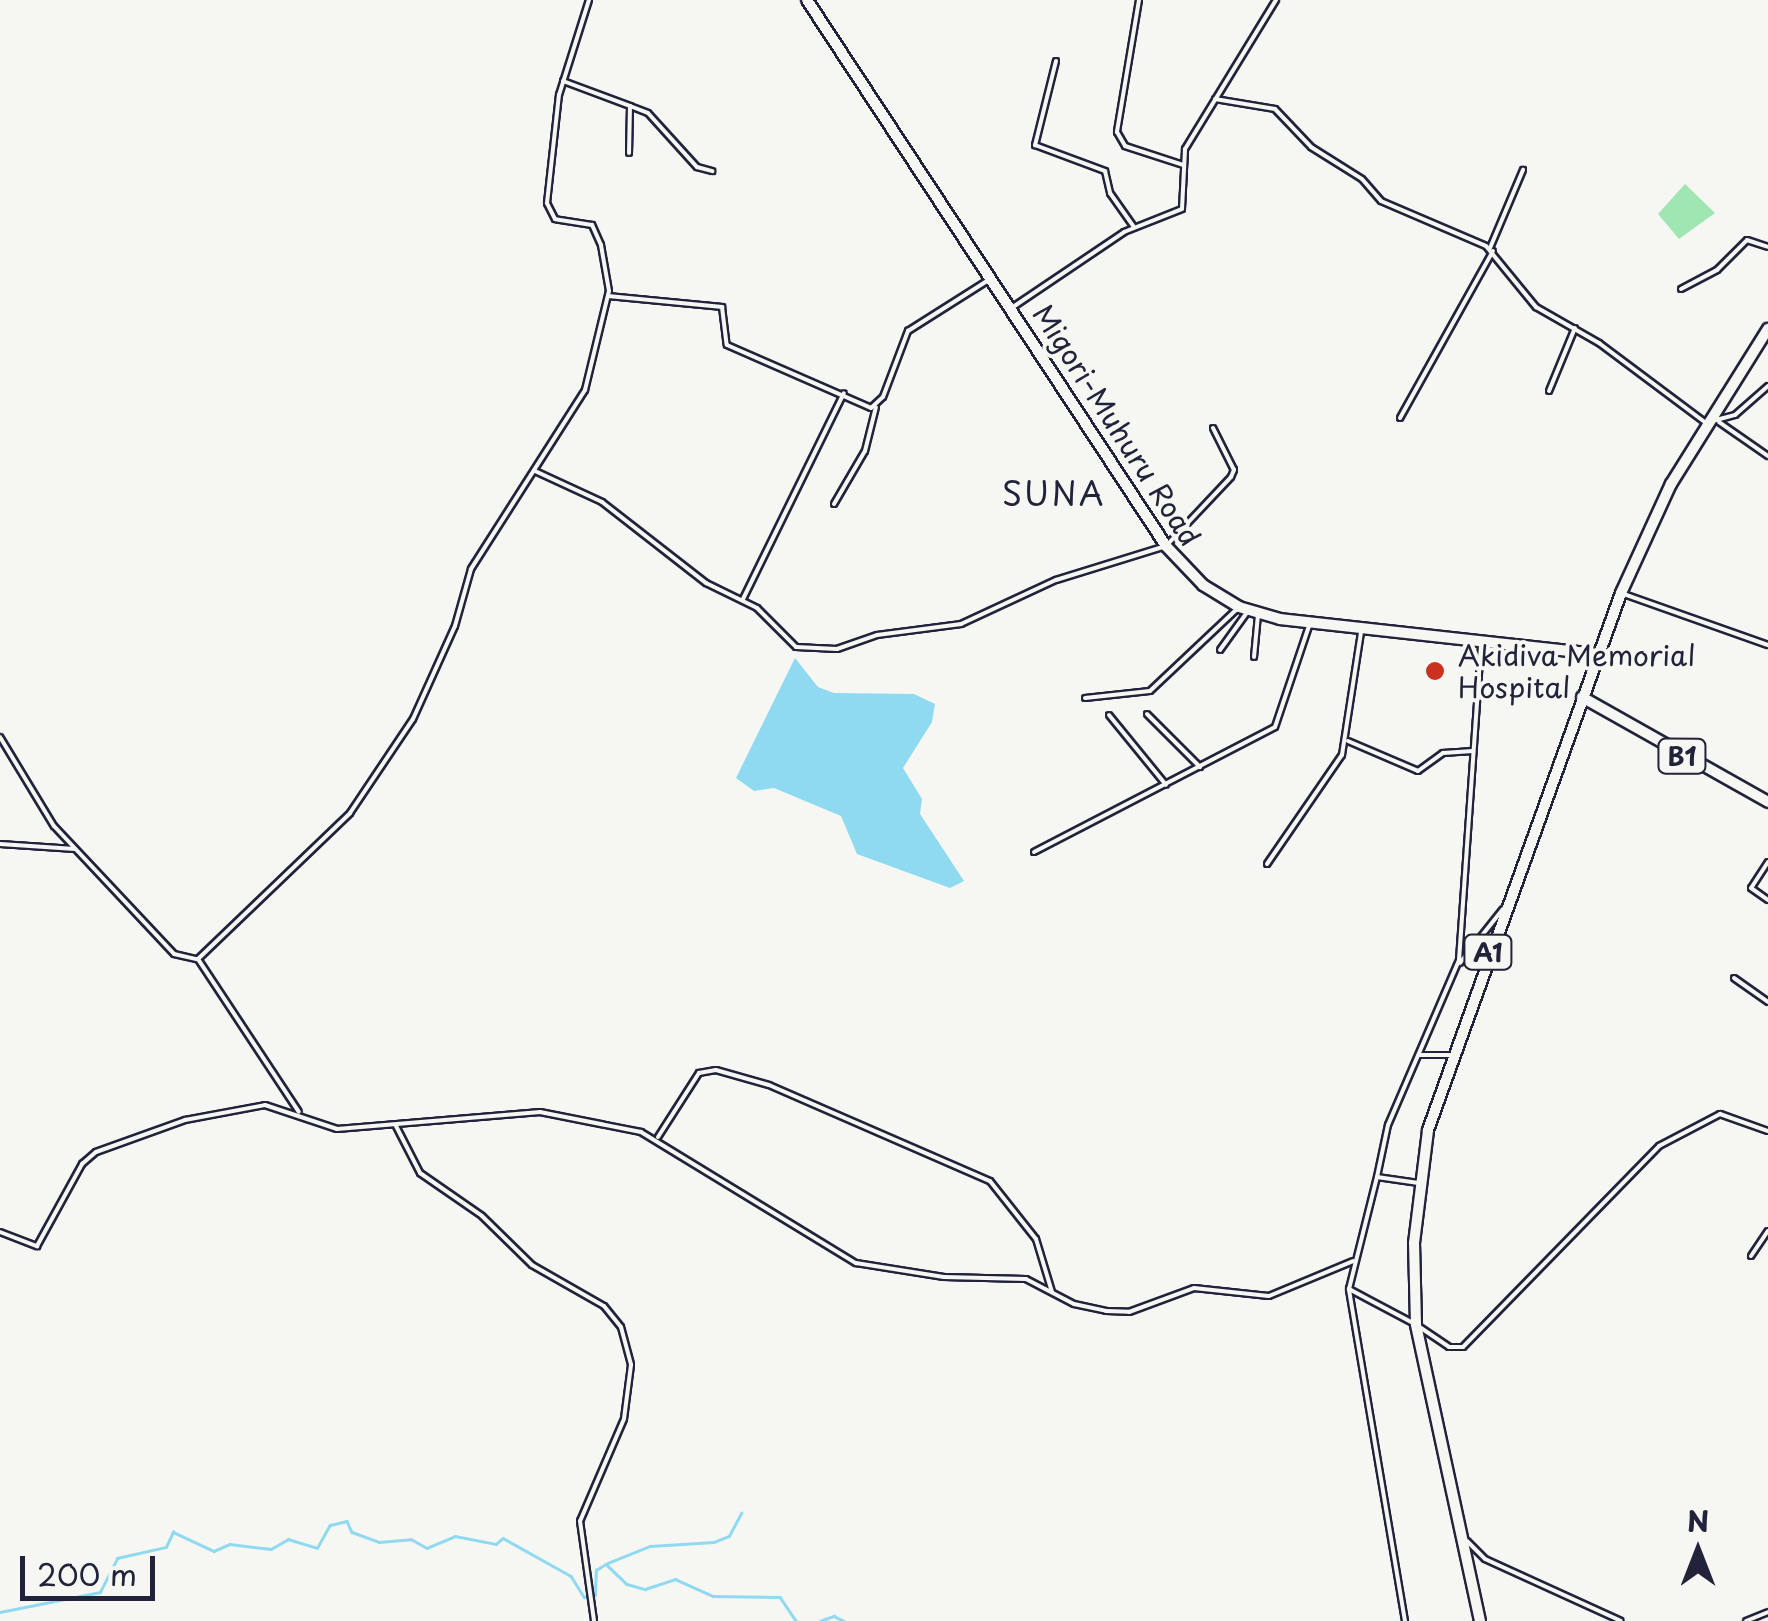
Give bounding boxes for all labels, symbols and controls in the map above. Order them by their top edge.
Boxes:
street label: Migori-Muhuru Road [1026,298,1208,552]
district label: SUNA [1001,474,1107,512]
place label: Akidiva Memorial Hospital [1458,638,1697,704]
marker: Akidiva Memorial Hospital [1422,658,1448,684]
road number: B1 [1657,736,1707,776]
road number: A1 [1463,932,1513,972]
text: N [1687,1499,1709,1542]
north arrow [1648,1501,1748,1601]
scale bar [25,1536,160,1598]
text: 200 m [37,1551,137,1596]

